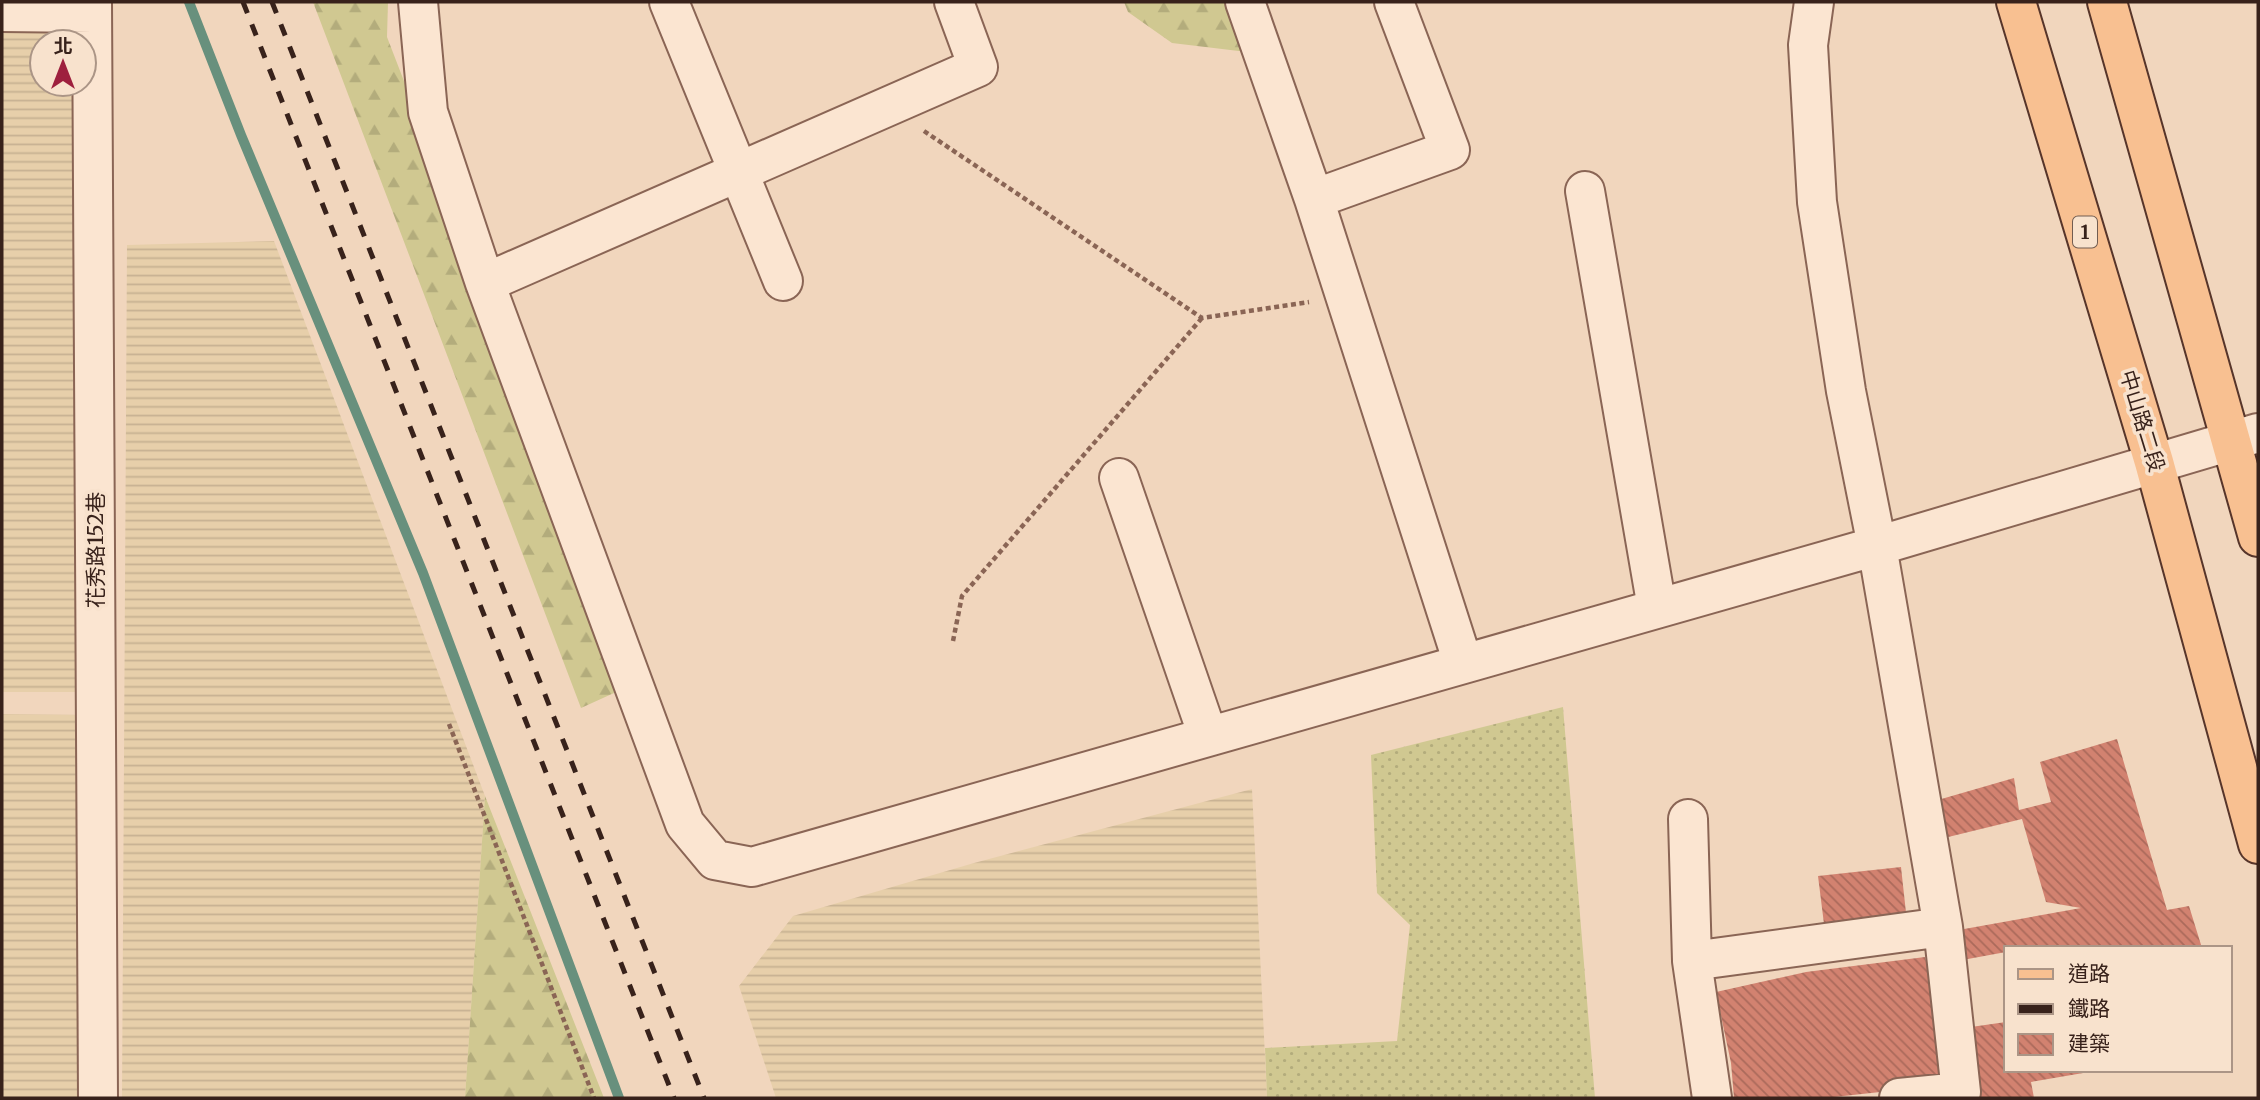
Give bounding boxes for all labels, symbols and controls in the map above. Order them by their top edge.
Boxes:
north arrow [28,28,98,98]
text: 北 [53,34,73,58]
road number: 1 [2073,216,2097,248]
street label: 中山路二段 [2114,367,2171,475]
street label: 花秀路152巷 [82,492,109,608]
legend [2004,946,2232,1072]
text: 道路 [2068,960,2110,987]
text: 鐵路 [2068,995,2110,1022]
text: 建築 [2068,1030,2110,1057]

